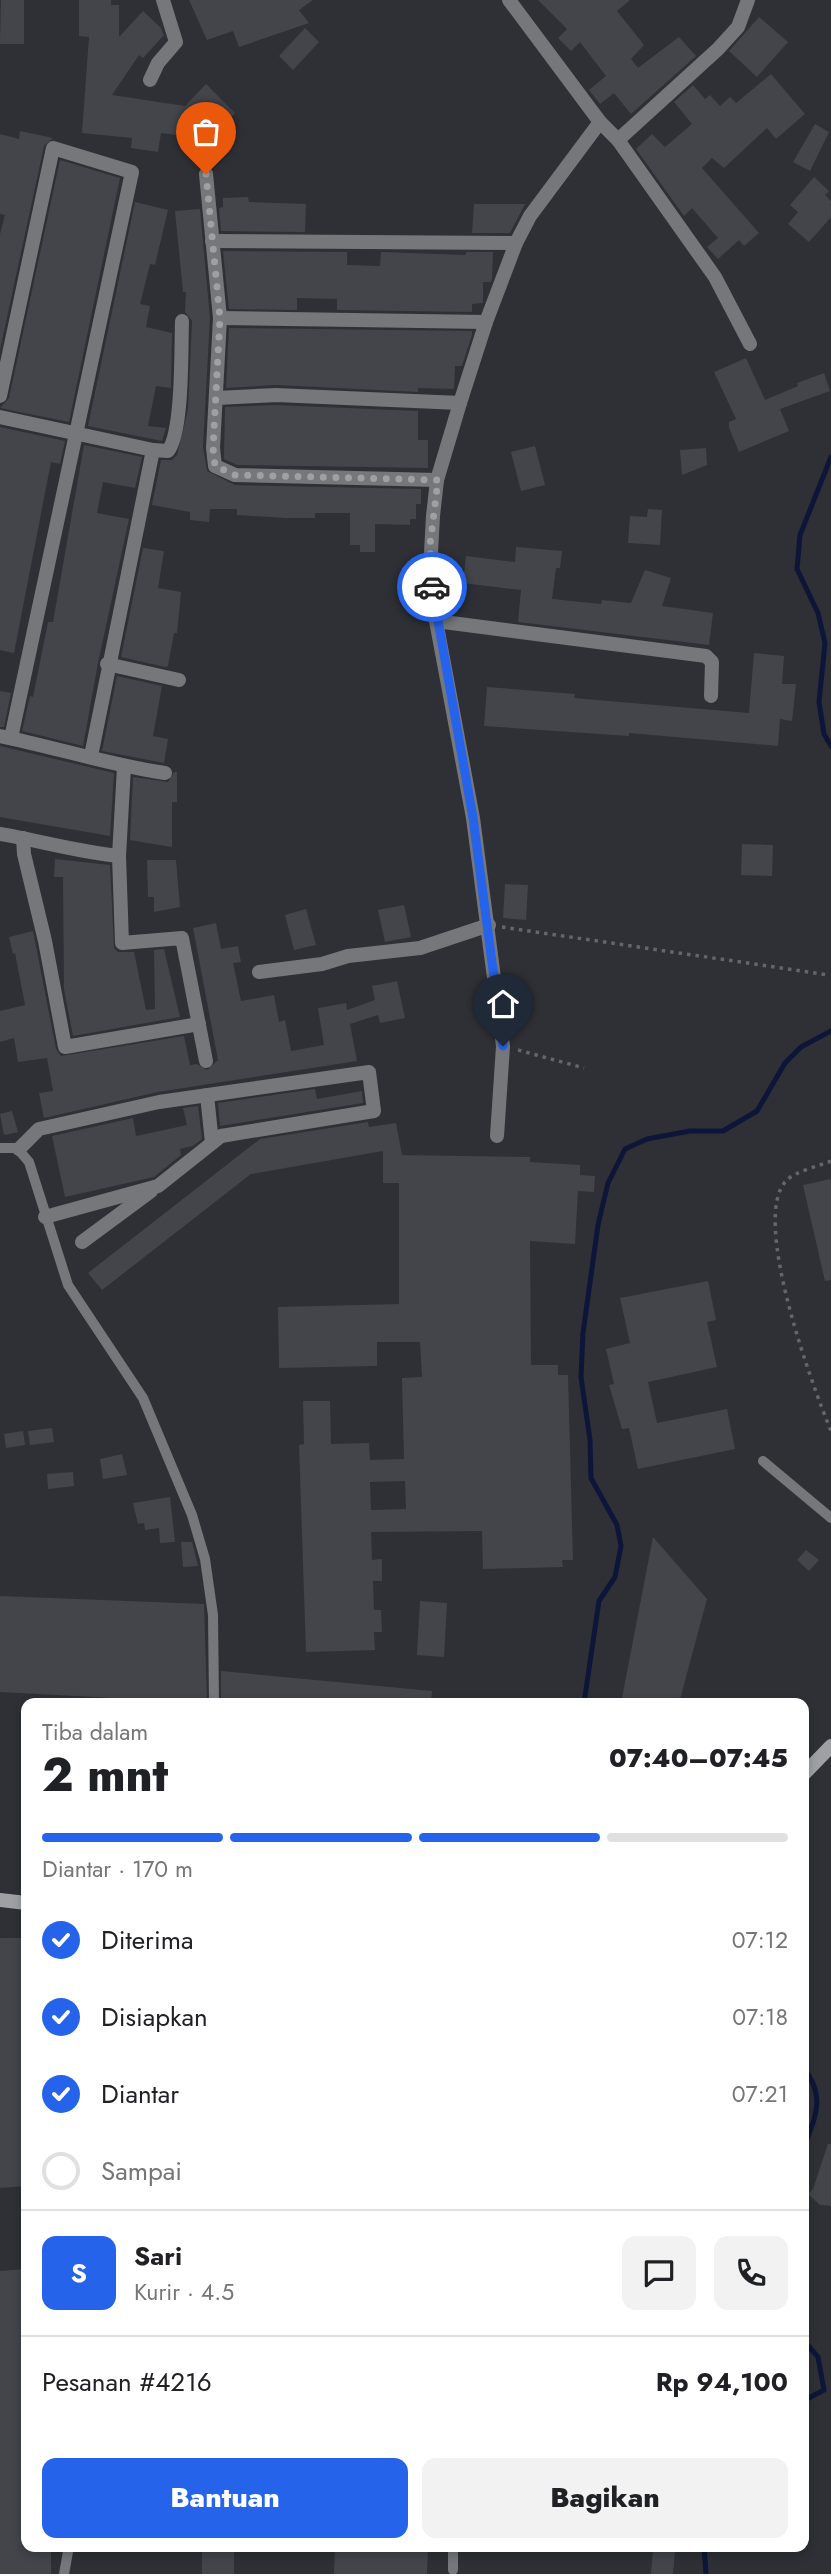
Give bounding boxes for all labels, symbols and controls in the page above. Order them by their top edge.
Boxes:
pin [176,102,236,174]
icon: bag [187,113,225,151]
courier [397,552,467,622]
icon: car [413,568,451,606]
pin [473,974,533,1046]
icon: home [484,985,522,1023]
text: Tiba dalam [42,1715,148,1749]
text: 07:40–07:45 [609,1739,788,1777]
text: 2 mnt [42,1742,168,1808]
text: Diantar · 170 m [42,1852,193,1886]
icon: check [42,1921,80,1959]
text: Diterima [101,1921,194,1959]
text: 07:12 [732,1923,788,1957]
icon: check [42,1998,80,2036]
text: Disiapkan [101,1998,208,2036]
text: 07:18 [732,2000,788,2034]
icon: check [42,2075,80,2113]
text: Diantar [101,2075,179,2113]
text: 07:21 [732,2077,788,2111]
text: Sampai [101,2152,182,2190]
button: chat [622,2236,696,2310]
button: phone [714,2236,788,2310]
text: Sari [134,2237,182,2275]
text: S [71,2254,87,2292]
text: Kurir · 4.5 [134,2275,234,2309]
text: Pesanan #4216 [42,2363,212,2401]
text: Rp 94,100 [656,2363,788,2401]
button: Bantuan [42,2458,408,2538]
button: Bagikan [422,2458,788,2538]

